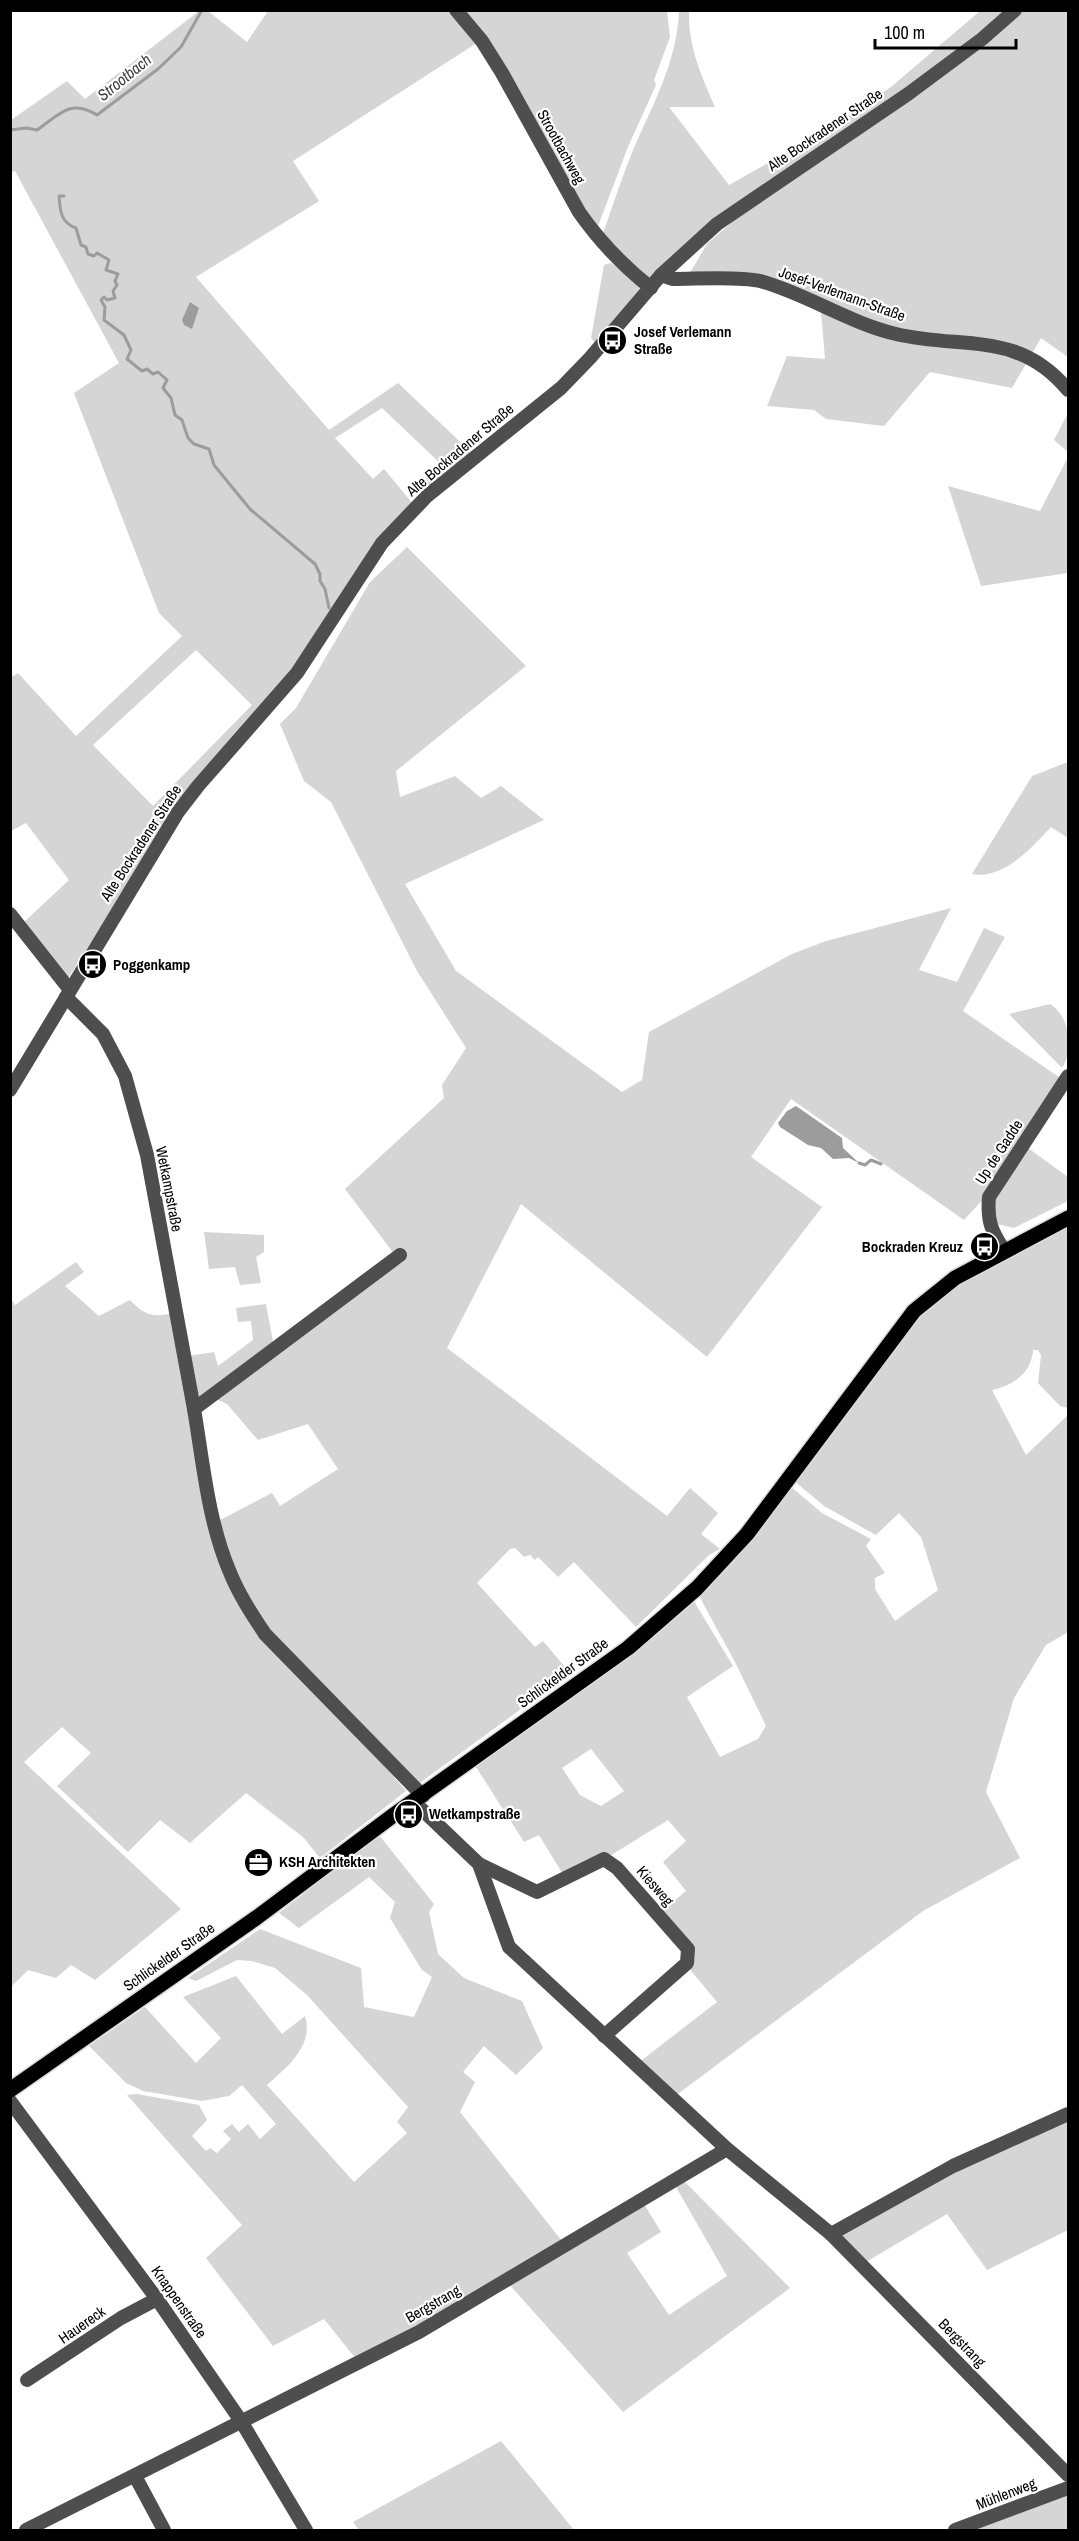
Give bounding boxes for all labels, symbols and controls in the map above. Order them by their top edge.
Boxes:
scale bar [875,12,1016,50]
text: 100 m [884,20,925,45]
water label: Strootbach [92,48,156,106]
street label: Alte Bockradener Straße [762,83,887,177]
street label: Strootbachweg [532,106,591,188]
street label: Josef-Verlemann-Straße [776,261,909,326]
place label: Josef Verlemann Straße [634,321,732,359]
bus stop icon: Josef Verlemann Straße [597,325,629,357]
street label: Alte Bockradener Straße [401,398,518,502]
street label: Alte Bockradener Straße [95,780,186,906]
bus stop icon: Poggenkamp [76,949,108,981]
place label: Poggenkamp [113,954,190,975]
street label: Up de Gadde [970,1115,1027,1188]
street label: Wetkampstraße [151,1144,188,1234]
bus stop icon: Bockraden Kreuz [968,1231,1000,1263]
place label: Bockraden Kreuz [862,1236,963,1257]
street label: Schlickelder Straße [513,1632,612,1713]
bus stop icon: Wetkampstraße [392,1798,424,1830]
place label: Wetkampstraße [429,1803,521,1824]
office icon: KSH Architekten [242,1846,274,1878]
place label: KSH Architekten [279,1851,376,1872]
street label: Kiesweg [632,1861,679,1910]
street label: Schlickelder Straße [119,1917,219,1996]
street label: Knappenstraße [147,2261,212,2342]
street label: Bergstrang [401,2279,464,2328]
street label: Hauereck [54,2300,110,2348]
street label: Bergstrang [934,2314,991,2372]
street label: Mühlenweg [973,2472,1039,2515]

